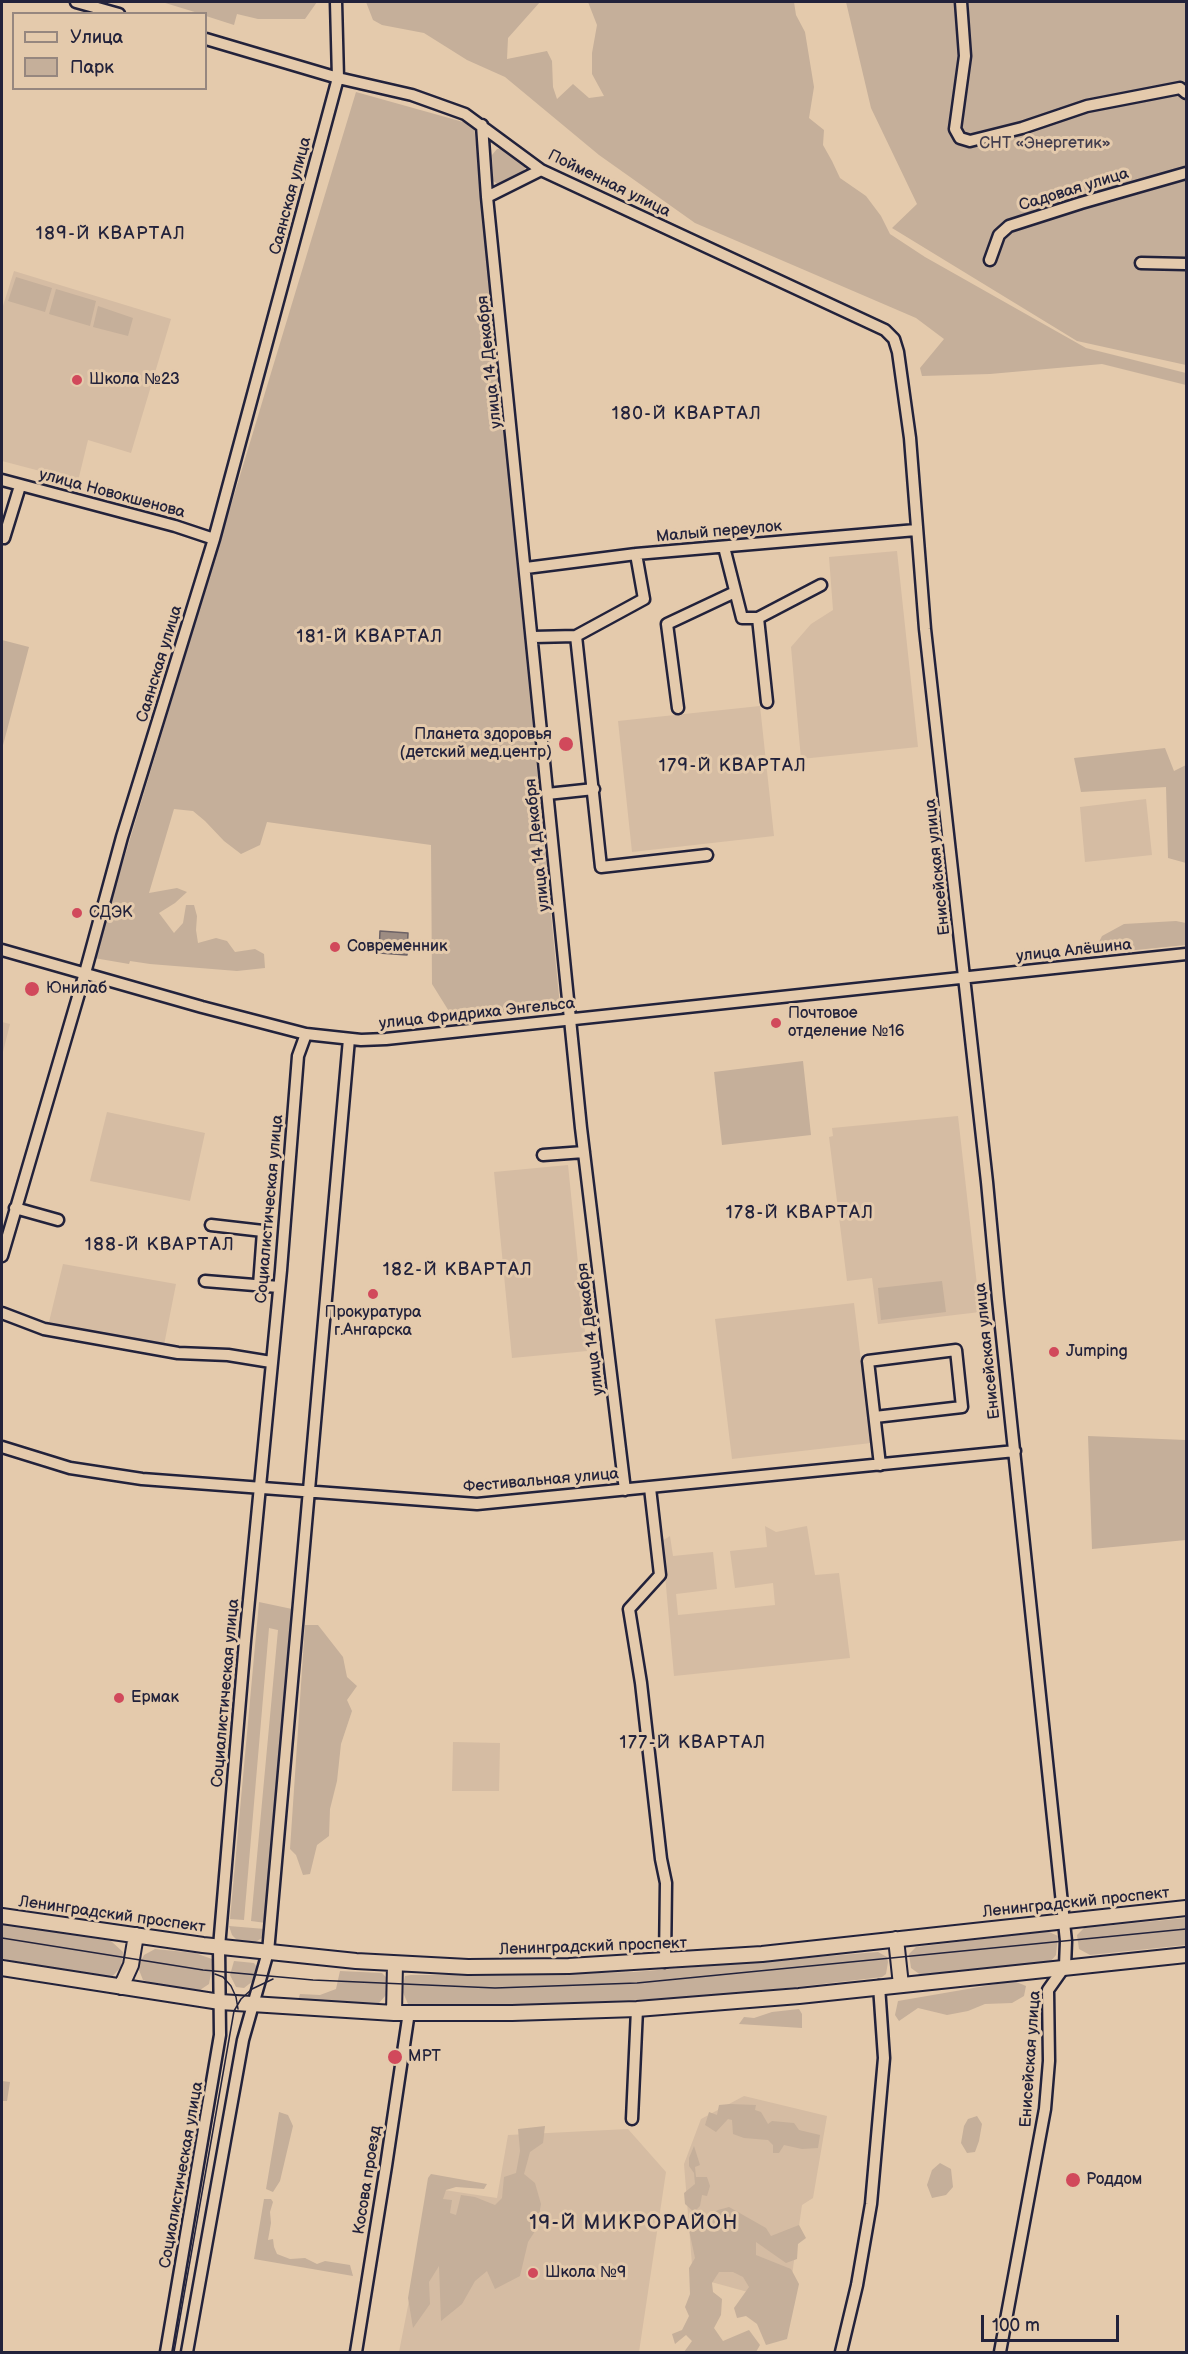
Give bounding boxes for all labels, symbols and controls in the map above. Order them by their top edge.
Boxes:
legend [12,12,207,90]
text: Улица [70,27,123,48]
text: Парк [70,57,114,78]
park label: СНТ «Энергетик» [979,134,1111,154]
street label: Саянская улица [266,135,316,257]
street label: Пойменная улица [545,146,673,222]
street label: Садовая улица [1017,164,1131,216]
district label: 189-Й КВАРТАЛ [36,223,186,245]
street label: улица 14 Декабря [473,295,507,429]
place label: Школа №23 [89,370,180,390]
marker: Школа №23 [70,373,84,387]
district label: 180-Й КВАРТАЛ [612,403,762,425]
street label: улица Новокшенова [37,465,187,523]
street label: Малый переулок [655,517,783,547]
street label: Саянская улица [133,603,187,725]
district label: 181-Й КВАРТАЛ [297,626,443,648]
place label: Планета здоровья (детский мед.центр) [400,725,552,763]
marker: Планета здоровья (детский мед.центр) [557,735,575,753]
district label: 179-Й КВАРТАЛ [659,755,807,777]
street label: улица 14 Декабря [521,778,555,912]
street label: Енисейская улица [921,798,955,936]
place label: СДЭК [89,903,132,923]
marker: СДЭК [70,906,84,920]
street label: улица Алёшина [1015,935,1133,967]
place label: Современник [347,937,447,957]
marker: Современник [328,940,342,954]
place label: Юнилаб [46,979,107,999]
marker: Юнилаб [23,980,41,998]
street label: улица Фридриха Энгельса [378,994,576,1034]
place label: Почтовое отделение №16 [788,1004,904,1042]
marker: Почтовое отделение №16 [769,1016,783,1030]
street label: Социалистическая улица [252,1114,288,1304]
district label: 178-Й КВАРТАЛ [726,1202,874,1224]
district label: 188-Й КВАРТАЛ [85,1234,235,1256]
district label: 182-Й КВАРТАЛ [383,1259,533,1281]
street label: улица 14 Декабря [573,1262,609,1396]
street label: Енисейская улица [971,1282,1005,1420]
marker: Прокуратура г.Ангарска [366,1287,380,1301]
place label: Прокуратура г.Ангарска [324,1303,422,1341]
place label: Jumping [1066,1342,1128,1362]
marker: Jumping [1047,1345,1061,1359]
street label: Фестивальная улица [462,1465,620,1497]
street label: Социалистическая улица [208,1598,244,1788]
place label: Ермак [131,1688,179,1708]
marker: Ермак [112,1691,126,1705]
district label: 177-Й КВАРТАЛ [619,1732,767,1754]
street label: Ленинградский проспект [982,1884,1170,1922]
street label: Ленинградский проспект [18,1892,206,1938]
street label: Ленинградский проспект [499,1934,687,1960]
street label: Енисейская улица [1017,1990,1045,2128]
place label: МРТ [408,2047,441,2067]
marker: МРТ [386,2048,404,2066]
street label: Социалистическая улица [156,2080,208,2270]
street label: Косова проезд [350,2124,386,2236]
place label: Роддом [1086,2170,1142,2190]
marker: Роддом [1064,2171,1082,2189]
district label: 19-Й МИКРОРАЙОН [529,2212,739,2236]
place label: Школа №9 [545,2263,626,2283]
marker: Школа №9 [526,2266,540,2280]
scale bar [984,2303,1122,2341]
text: 100 m [992,2315,1040,2336]

